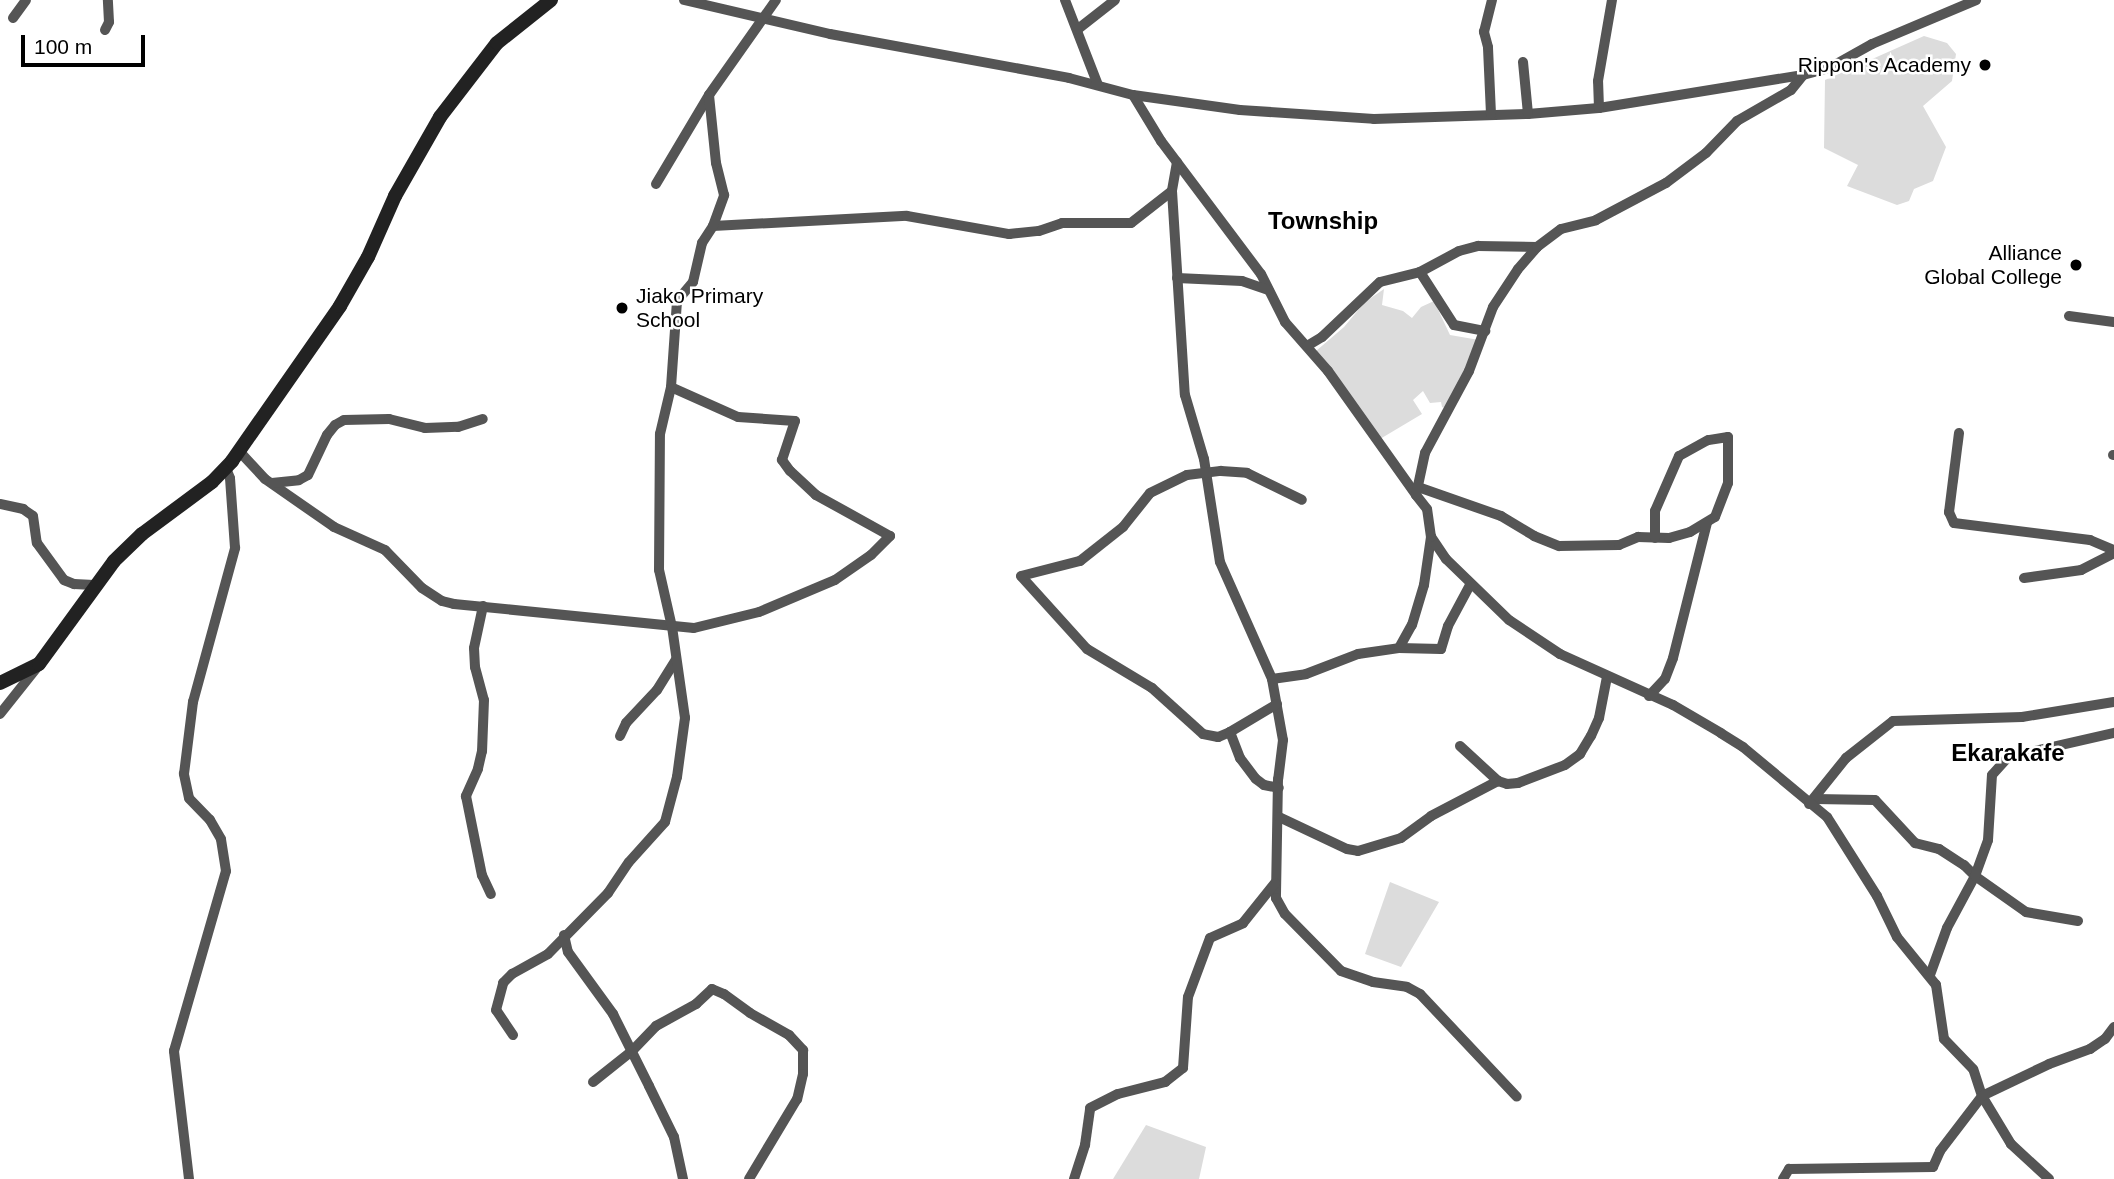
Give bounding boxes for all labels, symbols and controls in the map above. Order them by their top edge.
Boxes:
scale bar [24,21,149,65]
text: 100 m [34,35,92,58]
place label: Rippon's Academy [1797,52,1971,78]
marker: Rippon's Academy [1977,57,1993,73]
district label: Township [1268,207,1378,235]
place label: Alliance Global College [1924,240,2062,290]
marker: Alliance Global College [2068,257,2084,273]
place label: Jiako Primary School [636,283,763,333]
marker: Jiako Primary School [614,300,630,316]
district label: Ekarakafe [1951,739,2065,767]

